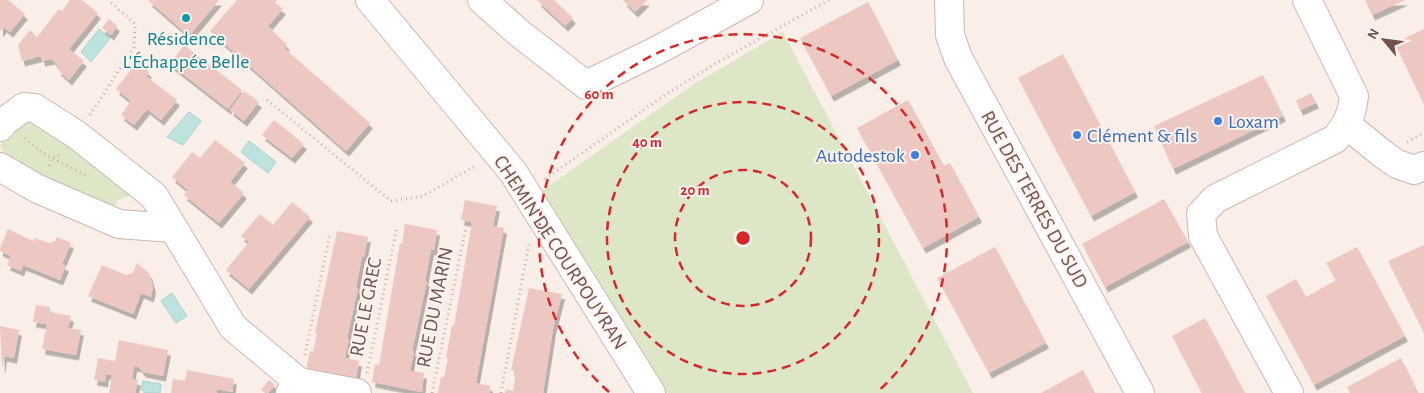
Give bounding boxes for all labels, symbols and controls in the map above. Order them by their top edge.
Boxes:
marker: Résidence L'Échappée Belle [180,12,192,24]
north arrow [1359,15,1409,65]
text: N [1365,27,1382,42]
place label: Résidence L'Échappée Belle [122,29,250,72]
text: 60 m [584,87,614,102]
street label: RUE DES TERRES DU SUD [977,108,1091,291]
place label: Loxam [1228,112,1279,132]
marker: Loxam [1212,115,1224,127]
place label: Clément & fils [1087,126,1197,146]
marker: Clément & fils [1071,129,1083,141]
text: 40 m [632,135,662,150]
place label: Autodestok [816,146,905,166]
marker: Autodestok [909,149,921,161]
street label: CHEMIN DE COURPOUYRAN [490,152,630,353]
text: 20 m [680,183,710,198]
centre of rings [734,229,752,247]
street label: RUE DU MARIN [413,245,456,369]
street label: RUE LE GREC [347,256,385,358]

